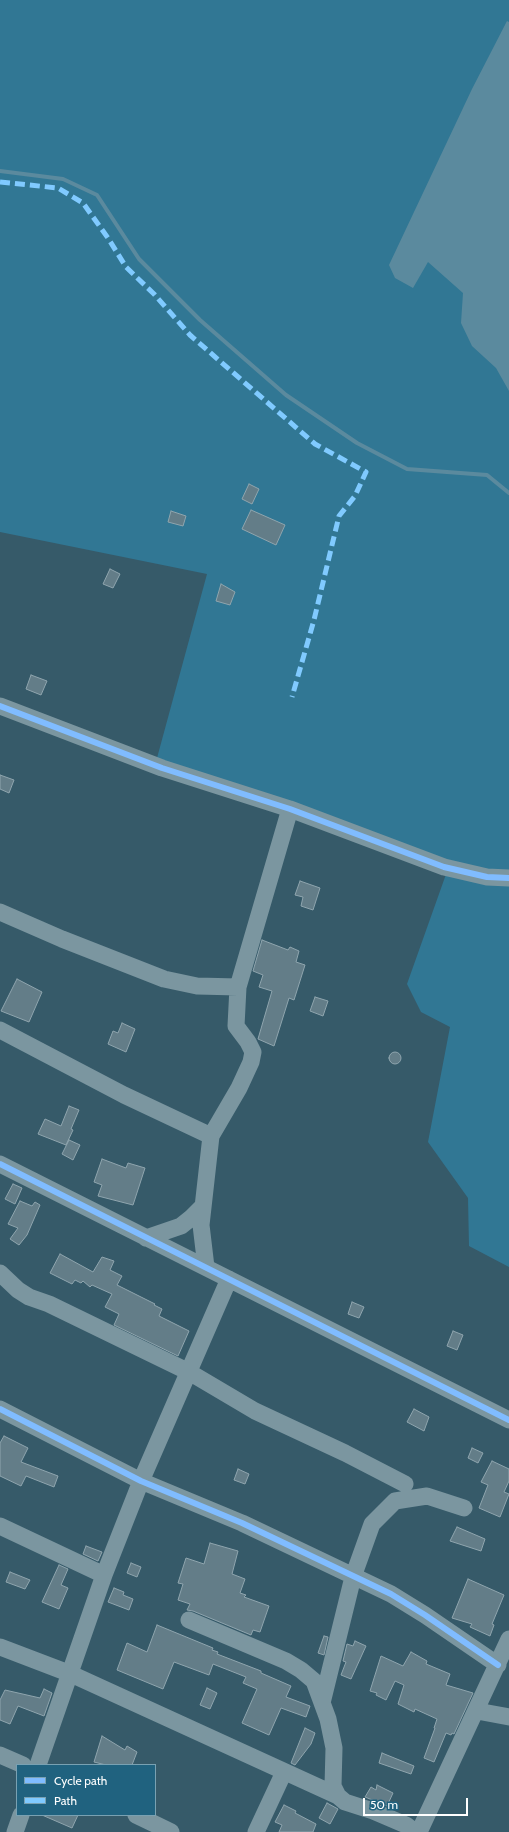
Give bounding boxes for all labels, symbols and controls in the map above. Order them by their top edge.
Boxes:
legend [16,1764,156,1816]
text: Cycle path [54,1773,107,1788]
scale bar [365,1790,470,1816]
text: Path [54,1793,77,1808]
text: 50 m [370,1797,398,1812]

